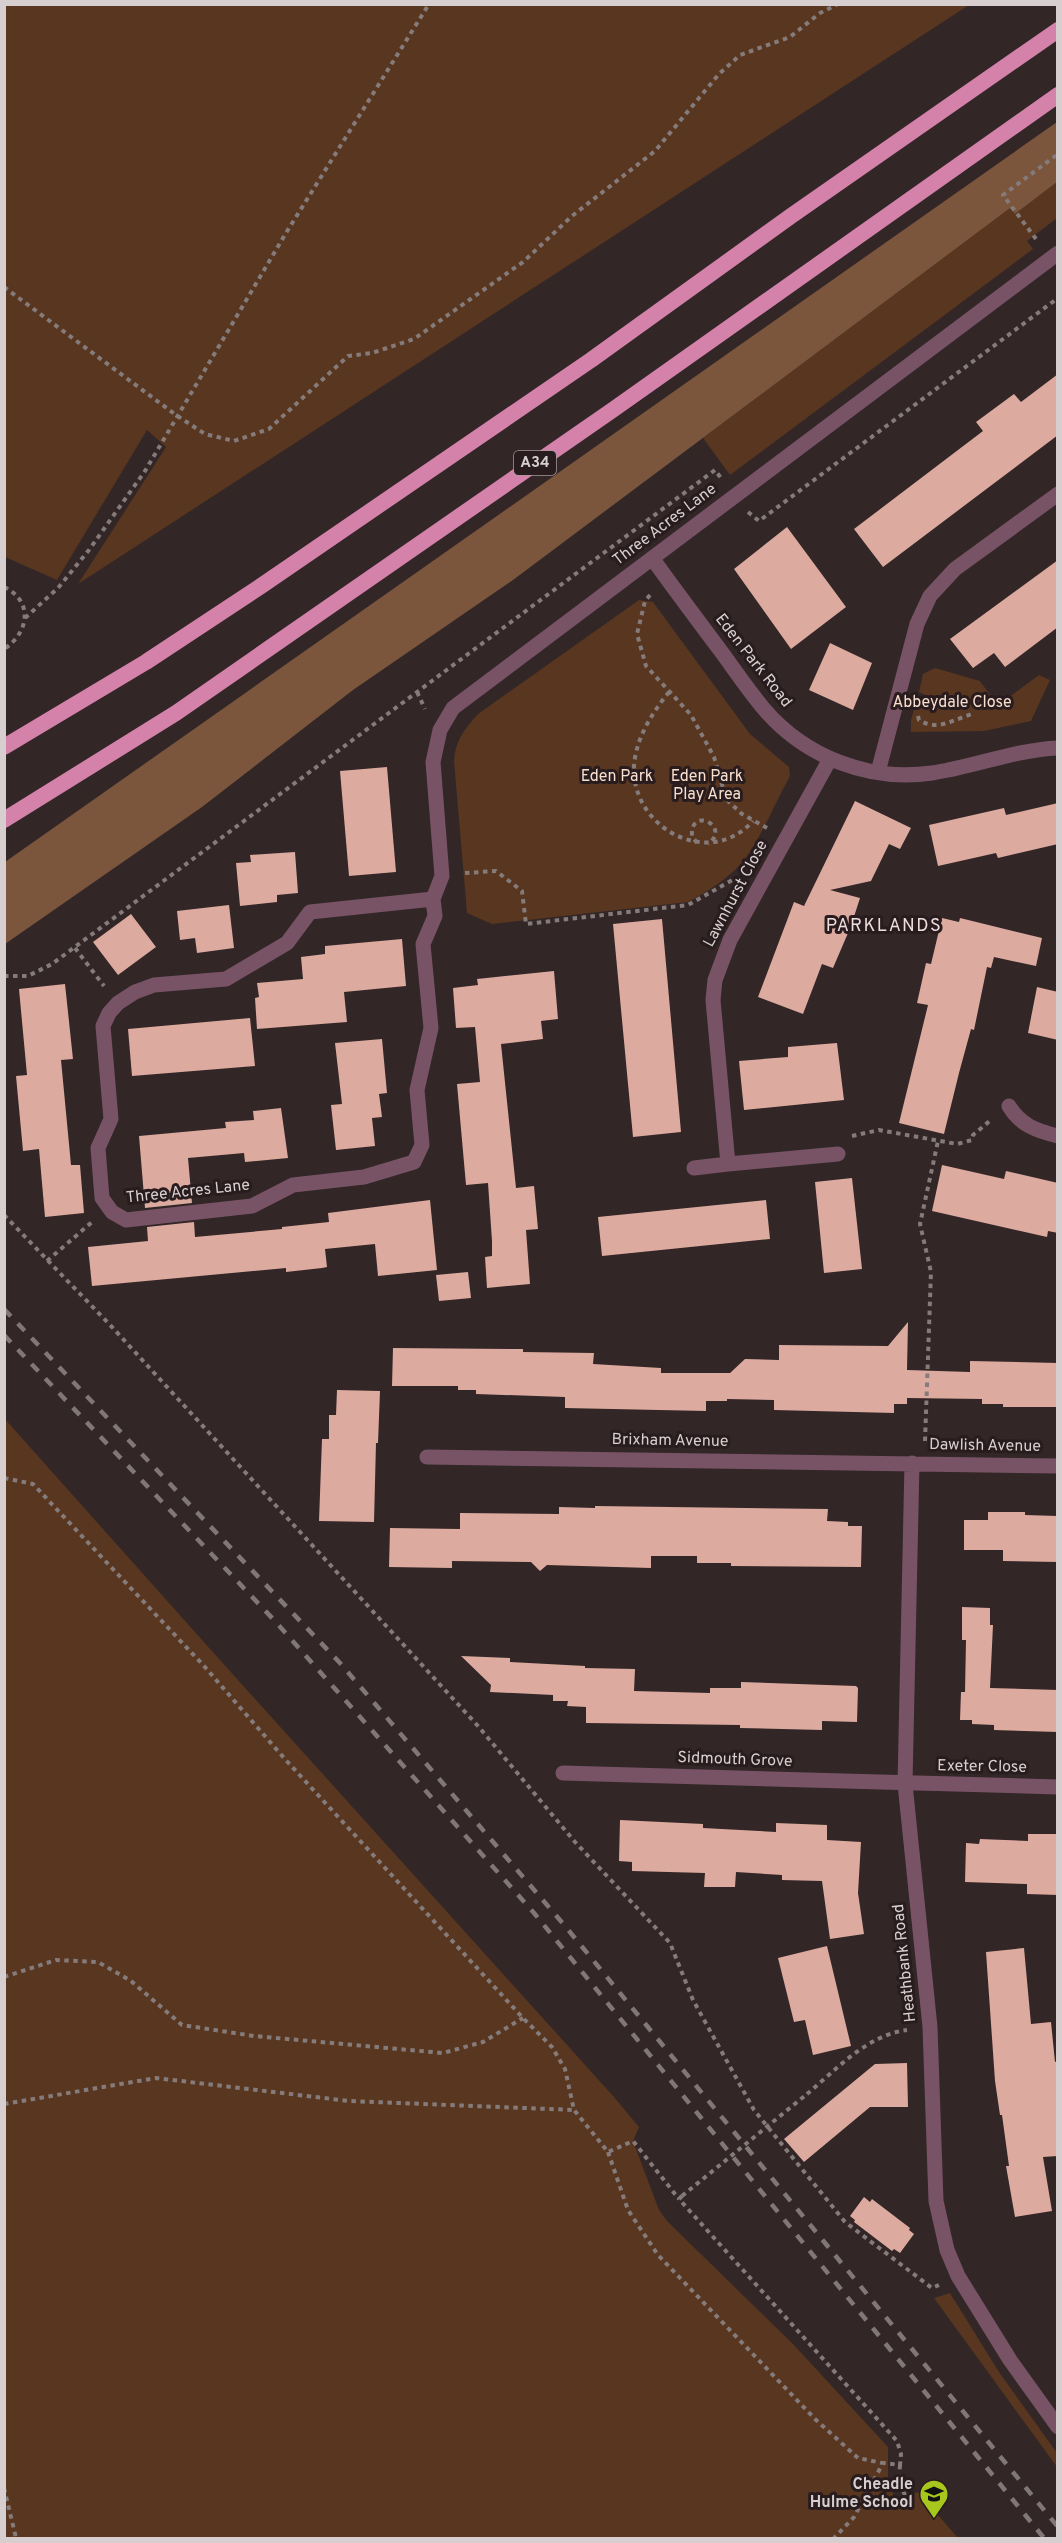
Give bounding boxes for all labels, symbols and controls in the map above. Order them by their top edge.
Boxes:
road number: A34 [514,451,556,475]
street label: Three Acres Lane [609,479,721,571]
street label: Eden Park Road [710,610,796,712]
park label: Abbeydale Close [892,693,1012,713]
park label: Eden Park [581,767,653,787]
park label: Eden Park Play Area [671,767,743,805]
street label: Lawnhurst Close [699,837,773,951]
district label: PARKLANDS [826,915,942,938]
street label: Three Acres Lane [125,1176,251,1208]
street label: Brixham Avenue [611,1430,729,1452]
street label: Dawlish Avenue [929,1435,1041,1457]
street label: Sidmouth Grove [677,1748,793,1772]
street label: Exeter Close [937,1756,1027,1778]
street label: Heathbank Road [889,1903,921,2023]
place label: Cheadle Hulme School [810,2475,913,2513]
school or university icon: Cheadle Hulme School [918,2478,950,2520]

